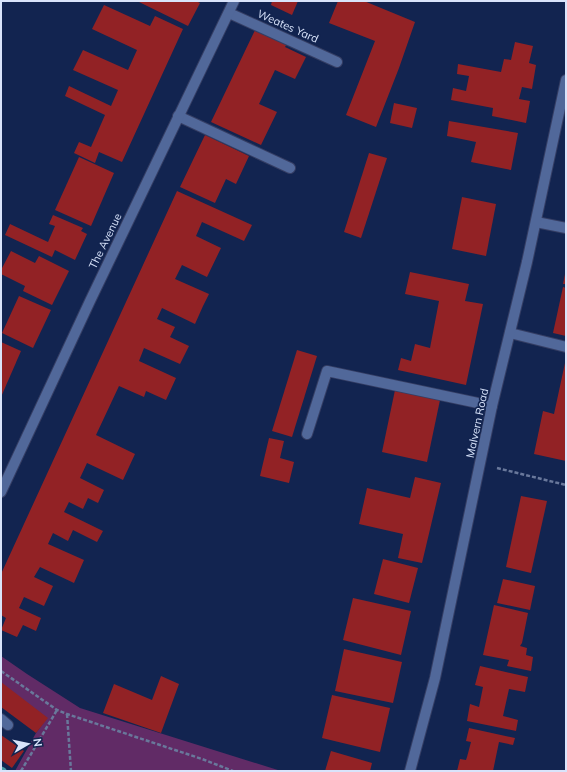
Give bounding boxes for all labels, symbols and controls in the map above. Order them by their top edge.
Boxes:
street label: Weates Yard [255,6,321,46]
street label: The Avenue [85,211,125,271]
street label: Malvern Road [463,387,491,459]
north arrow [8,724,48,764]
text: N [30,737,45,748]

